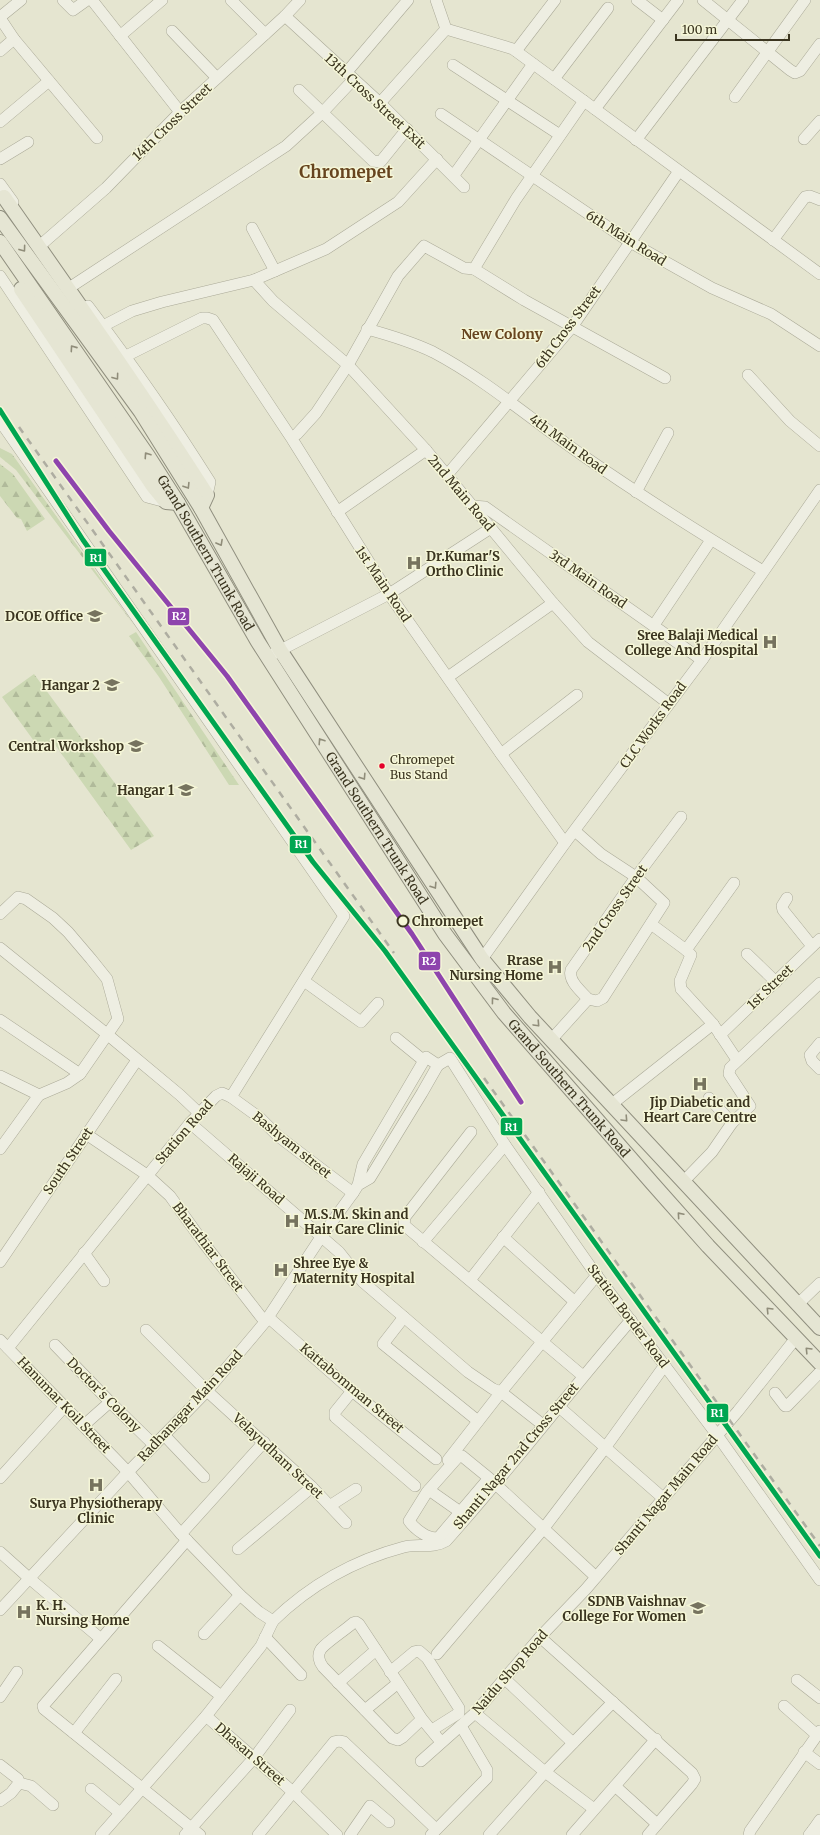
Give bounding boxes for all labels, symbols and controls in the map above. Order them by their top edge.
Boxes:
scale bar [676,16,789,42]
text: 100 m [682,22,717,37]
street label: 13th Cross Street Exit [321,50,429,152]
street label: 14th Cross Street [129,80,215,164]
district label: Chromepet [299,161,393,183]
street label: 6th Main Road [583,206,670,270]
one-way arrow [18,245,25,252]
street label: 6th Cross Street [531,282,605,372]
district label: New Colony [461,325,543,343]
one-way arrow [71,345,78,352]
one-way arrow [111,373,118,380]
street label: 4th Main Road [526,410,610,478]
street label: 2nd Main Road [424,451,498,535]
one-way arrow [145,452,152,459]
street label: Grand Southern Trunk Road [154,472,258,634]
one-way arrow [182,482,190,489]
one-way arrow [216,538,223,546]
street label: 1st Main Road [351,543,415,625]
street label: 3rd Main Road [546,546,630,612]
line badge: R1 [84,548,107,567]
place label: Dr.Kumar'S Ortho Clinic [426,548,504,580]
text: R1 [90,551,102,565]
hospital icon: Dr.Kumar'S Ortho Clinic [405,554,423,572]
school or university icon: DCOE Office [86,607,104,625]
line badge: R2 [167,607,190,626]
place label: DCOE Office [5,608,83,625]
text: R2 [172,609,187,623]
place label: Sree Balaji Medical College And Hospital [625,627,758,659]
hospital icon: Sree Balaji Medical College And Hospital [761,633,779,651]
school or university icon: Hangar 2 [103,676,121,694]
place label: Hangar 2 [41,677,100,694]
street label: CLC Works Road [616,678,690,772]
school or university icon: Central Workshop [127,737,145,755]
place label: Central Workshop [8,738,124,755]
one-way arrow [318,738,326,745]
street label: Grand Southern Trunk Road [322,749,432,907]
place label: Chromepet Bus Stand [390,752,455,782]
marker: Chromepet Bus Stand [377,761,387,771]
one-way arrow [358,773,366,780]
school or university icon: Hangar 1 [177,781,195,799]
place label: Hangar 1 [117,782,174,799]
line badge: R1 [289,835,312,854]
text: R1 [295,837,307,851]
street label: 2nd Cross Street [579,861,651,955]
one-way arrow [429,882,437,889]
place label: Chromepet [412,913,484,930]
marker: Chromepet [396,914,410,928]
line badge: R2 [418,951,441,971]
place label: Rrase Nursing Home [450,952,543,984]
text: R2 [422,954,437,968]
hospital icon: Rrase Nursing Home [546,958,564,976]
street label: 1st Street [743,961,797,1013]
one-way arrow [492,997,499,1004]
street label: Grand Southern Trunk Road [505,1015,634,1160]
one-way arrow [532,1019,539,1027]
hospital icon: Jip Diabetic and Heart Care Centre [691,1075,709,1093]
place label: Jip Diabetic and Heart Care Centre [643,1094,757,1126]
street label: Station Road [151,1096,217,1168]
street label: Bashyam street [249,1108,335,1182]
one-way arrow [621,1114,628,1122]
line badge: R1 [500,1117,523,1136]
text: R1 [505,1120,517,1134]
street label: South Street [39,1124,97,1198]
street label: Rajaji Road [224,1150,288,1208]
street label: Bharathiar Street [169,1199,247,1295]
place label: M.S.M. Skin and Hair Care Clinic [304,1206,408,1238]
hospital icon: M.S.M. Skin and Hair Care Clinic [283,1212,301,1230]
one-way arrow [678,1212,685,1219]
place label: Shree Eye & Maternity Hospital [293,1255,415,1287]
hospital icon: Shree Eye & Maternity Hospital [272,1261,290,1279]
street label: Station Border Road [583,1261,673,1371]
one-way arrow [767,1307,774,1314]
street label: Kattabomman Street [296,1339,408,1437]
street label: Radhanagar Main Road [134,1347,246,1465]
one-way arrow [805,1347,813,1355]
street label: Hanumar Koil Street [14,1353,114,1457]
street label: Doctor's Colony [63,1354,145,1436]
street label: Shanti Nagar 2nd Cross Street [450,1379,582,1533]
line badge: R1 [706,1403,729,1423]
text: R1 [711,1406,723,1420]
street label: Velayudham Street [228,1409,327,1502]
street label: Shanti Nagar Main Road [611,1431,721,1559]
hospital icon: Surya Physiotherapy Clinic [87,1476,105,1494]
place label: Surya Physiotherapy Clinic [29,1495,163,1527]
place label: SDNB Vaishnav College For Women [563,1593,686,1625]
place label: K. H. Nursing Home [36,1597,129,1629]
school or university icon: SDNB Vaishnav College For Women [689,1599,707,1617]
hospital icon: K. H. Nursing Home [15,1603,33,1621]
street label: Naidu Shop Road [469,1626,551,1718]
street label: Dhasan Street [211,1719,289,1789]

